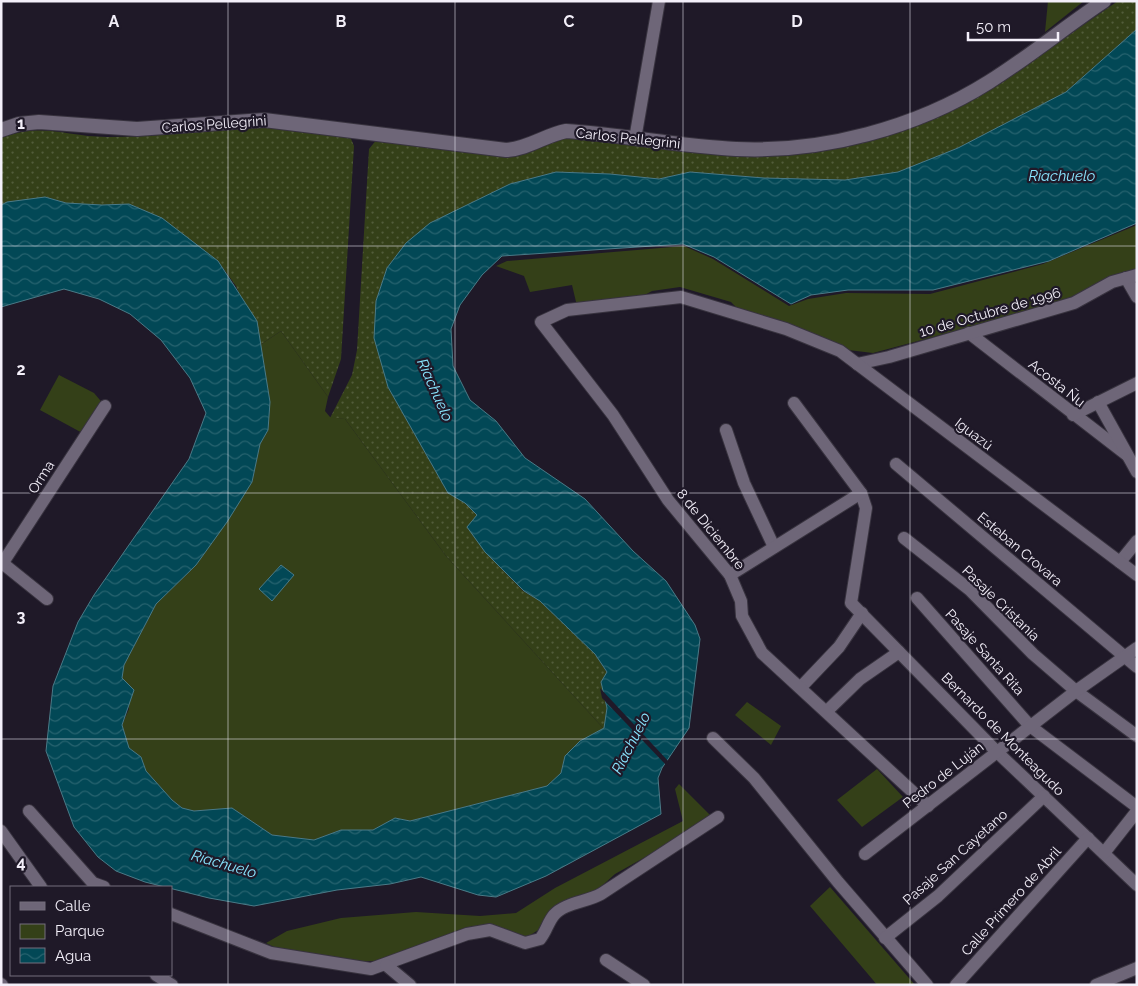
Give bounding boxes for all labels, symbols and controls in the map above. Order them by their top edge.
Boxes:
scale bar [968,10,1058,42]
text: A [109,12,120,31]
text: B [336,12,347,31]
text: C [564,12,575,31]
text: D [791,12,803,31]
text: 50 m [976,18,1011,36]
street label: Carlos Pellegrini [161,112,267,136]
text: 1 [17,114,25,133]
street label: Carlos Pellegrini [575,125,681,151]
water label: Riachuelo [1029,167,1095,185]
street label: 10 de Octubre de 1996 [917,284,1063,340]
street label: Acosta Ñu [1026,355,1089,410]
water label: Riachuelo [413,356,457,424]
text: 2 [16,360,26,379]
street label: Iguazú [952,415,996,453]
street label: Orma [25,458,57,496]
street label: 8 de Diciembre [674,486,748,572]
street label: Esteban Crovara [974,509,1066,589]
street label: Pasaje Cristanía [959,562,1043,644]
street label: Pasaje Santa Rita [942,606,1028,698]
text: 3 [17,607,26,626]
street label: Bernardo de Monteagudo [938,669,1068,799]
water label: Riachuelo [608,709,654,777]
street label: Pedro de Luján [899,739,987,811]
street label: Pasaje San Cayetano [900,806,1010,908]
street label: Calle Primero de Abril [958,843,1064,959]
water label: Riachuelo [189,846,259,882]
text: 4 [16,853,26,872]
legend [10,886,172,976]
text: Calle [55,897,91,915]
text: Parque [55,922,105,940]
text: Agua [55,947,91,965]

